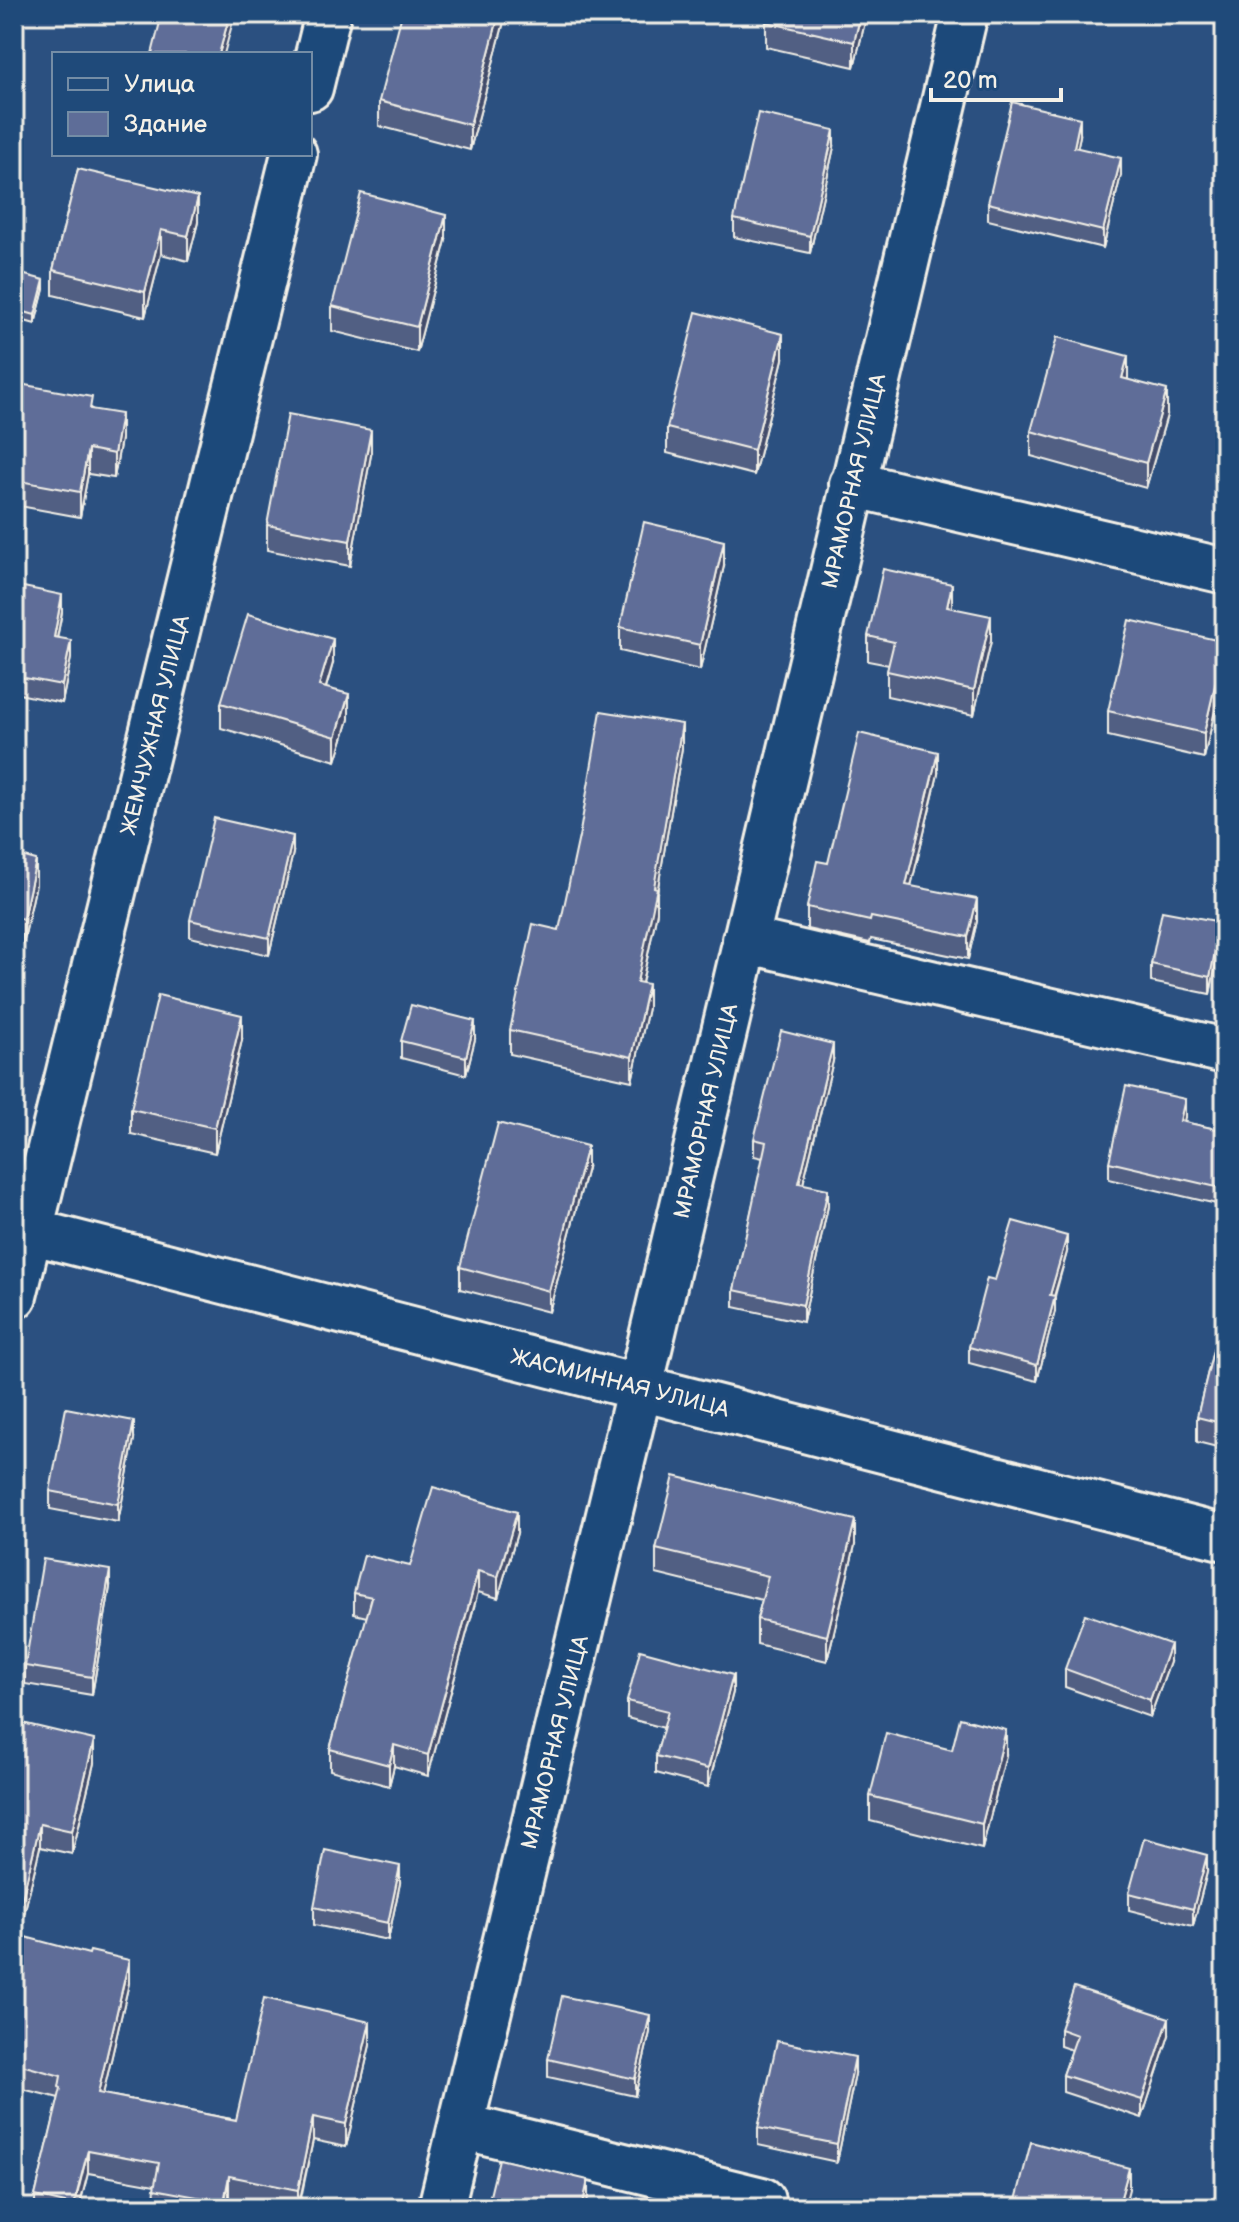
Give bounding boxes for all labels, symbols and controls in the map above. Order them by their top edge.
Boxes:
legend [52,52,312,156]
scale bar [931,52,1061,102]
text: 20 m [943,66,998,95]
text: Улица [124,70,195,99]
text: Здание [124,110,207,139]
street label: МРАМОРНАЯ УЛИЦА [817,371,892,591]
street label: ЖЕМЧУЖНАЯ УЛИЦА [115,612,196,838]
street label: МРАМОРНАЯ УЛИЦА [669,1001,744,1221]
street label: ЖАСМИННАЯ УЛИЦА [508,1343,732,1424]
street label: МРАМОРНАЯ УЛИЦА [516,1632,595,1852]

